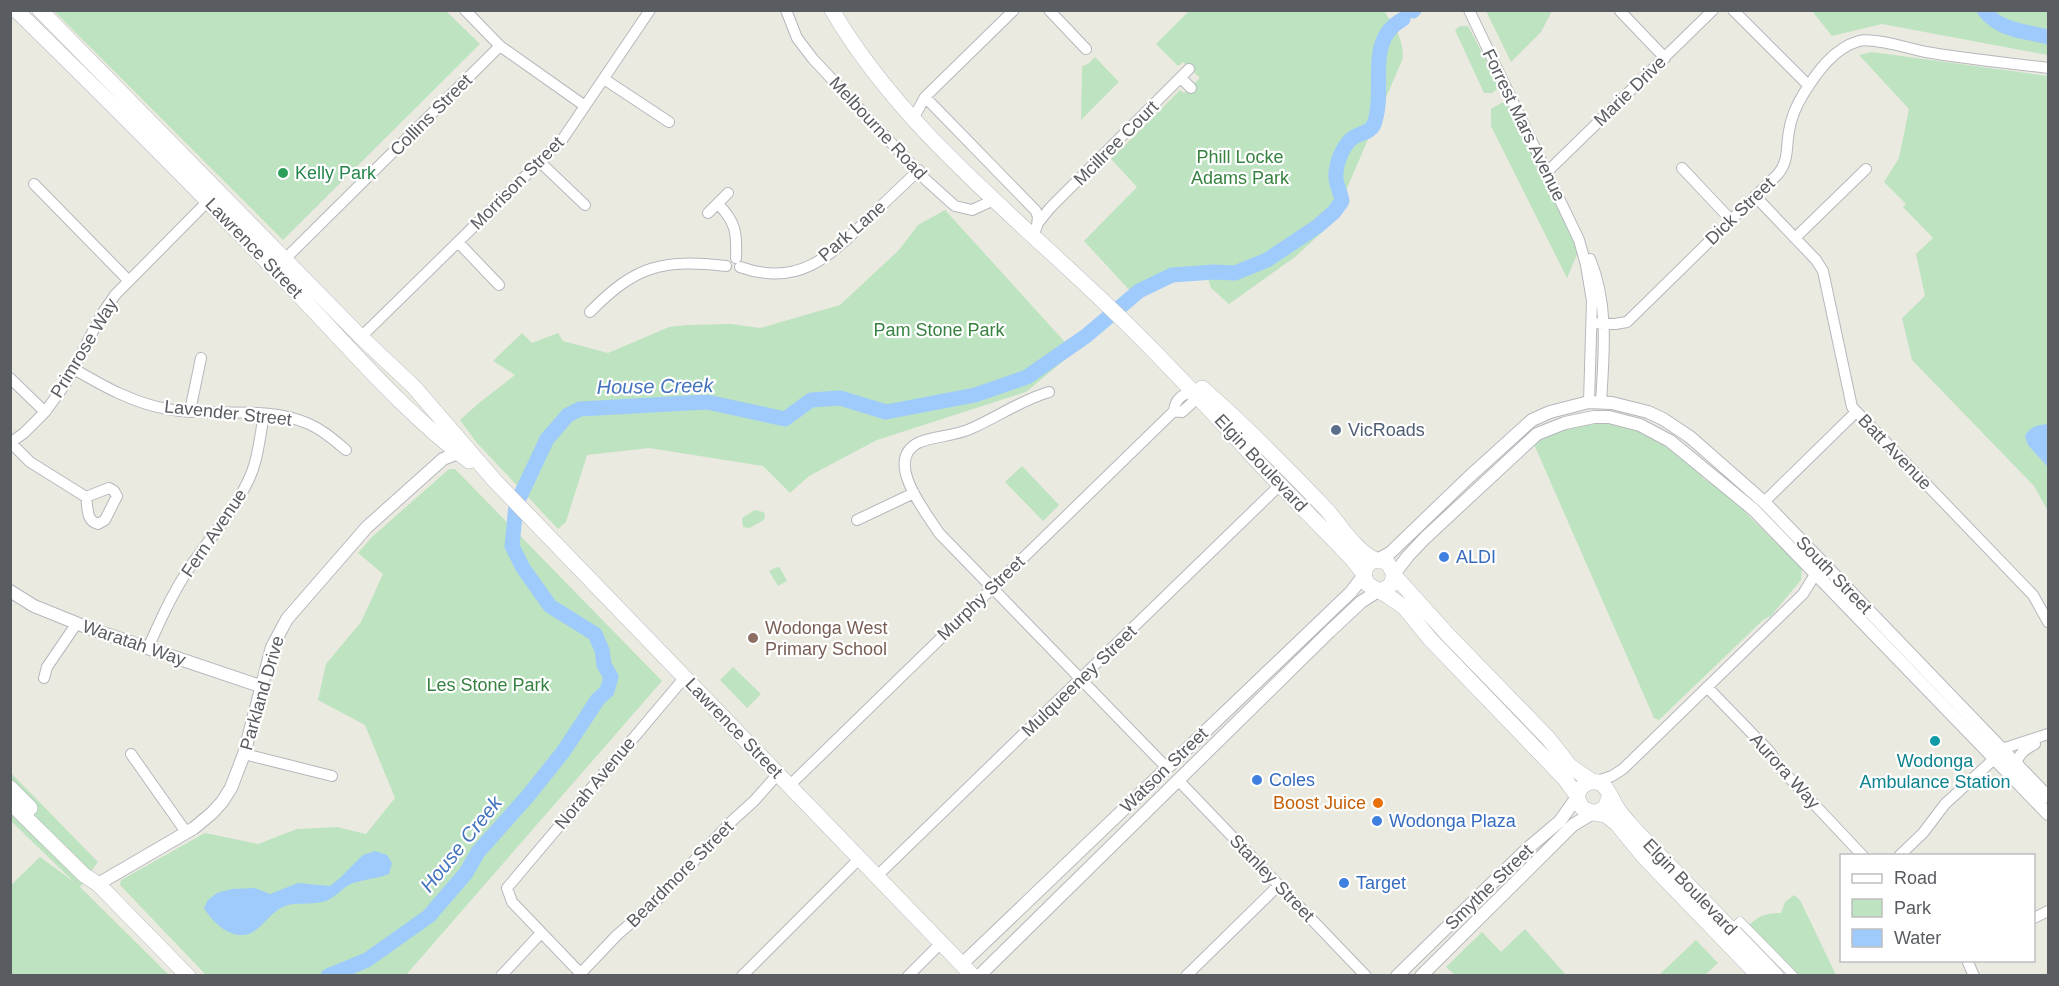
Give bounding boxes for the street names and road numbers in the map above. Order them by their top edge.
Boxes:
street label: Forrest Mars Avenue [1478,46,1570,204]
street label: Marie Drive [1590,52,1670,130]
street label: Collins Street [386,70,476,160]
street label: Melbourne Road [825,73,931,183]
street label: Mcillree Court [1070,97,1162,189]
street label: Morrison Street [466,132,568,234]
street label: Dick Street [1701,173,1779,249]
street label: Lawrence Street [201,194,307,302]
street label: Park Lane [814,197,890,265]
street label: Primrose Way [46,295,122,401]
street label: Lavender Street [163,396,293,430]
street label: Elgin Boulevard [1211,410,1311,516]
street label: Batt Avenue [1854,410,1936,494]
street label: Fern Avenue [177,485,251,581]
street label: South Street [1792,532,1876,618]
street label: Murphy Street [933,552,1029,644]
street label: Waratah Way [80,616,188,670]
street label: Mulqueeney Street [1018,621,1140,741]
street label: Parkland Drive [236,634,288,752]
street label: Lawrence Street [681,674,787,782]
street label: Watson Street [1116,723,1212,817]
street label: Aurora Way [1746,729,1824,813]
street label: Norah Avenue [551,733,639,833]
street label: Beardmore Street [623,817,737,931]
street label: Stanley Street [1226,830,1318,926]
street label: Elgin Boulevard [1639,835,1741,939]
street label: Smythe Street [1441,840,1537,934]

